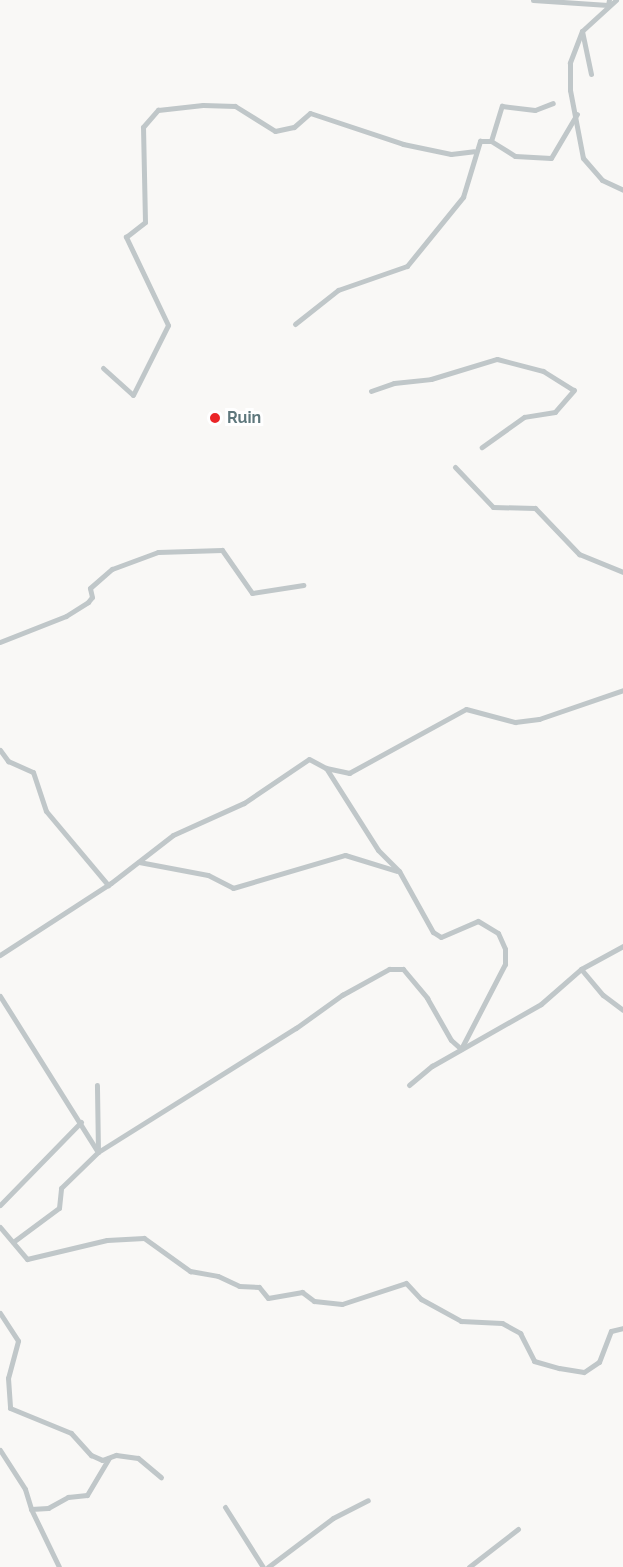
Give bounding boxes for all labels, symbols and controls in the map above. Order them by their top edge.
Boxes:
place label: Ruin [227,408,261,428]
marker: Ruin [208,411,222,425]

